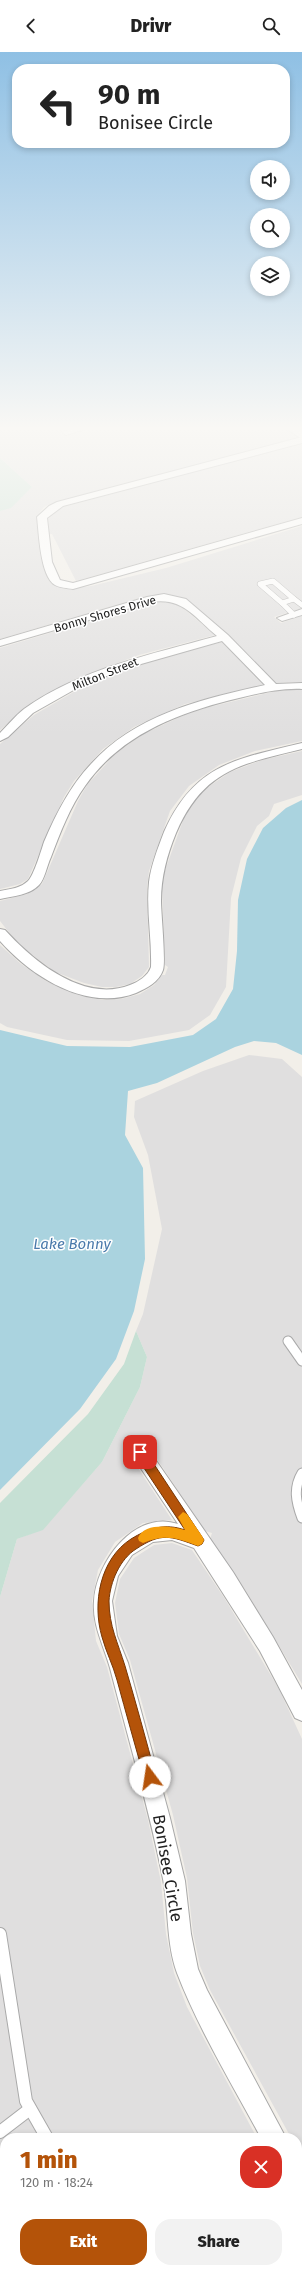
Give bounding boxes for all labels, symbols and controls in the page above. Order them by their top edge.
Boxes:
icon: back [20,15,42,37]
text: Drivr [131,15,171,37]
icon: search [260,15,282,37]
text: 90 m [98,78,160,111]
icon: left [32,80,84,132]
text: Bonisee Circle [98,112,213,134]
map controls [250,160,290,296]
button: sound [250,160,290,200]
button: search [250,208,290,248]
button: layers [250,256,290,296]
street label: Bonny Shores Drive [52,593,158,635]
street label: Milton Street [70,654,141,694]
water label: Lake Bonny [33,1235,112,1253]
pin [123,1435,157,1469]
icon: arrive [129,1441,151,1463]
position arrow [129,1756,171,1798]
street label: Bonisee Circle [148,1813,187,1923]
text: 1 min [20,2146,78,2174]
button: close [240,2146,282,2188]
text: 120 m · 18:24 [20,2175,93,2190]
button: Exit [20,2219,147,2265]
button: Share [155,2219,282,2265]

